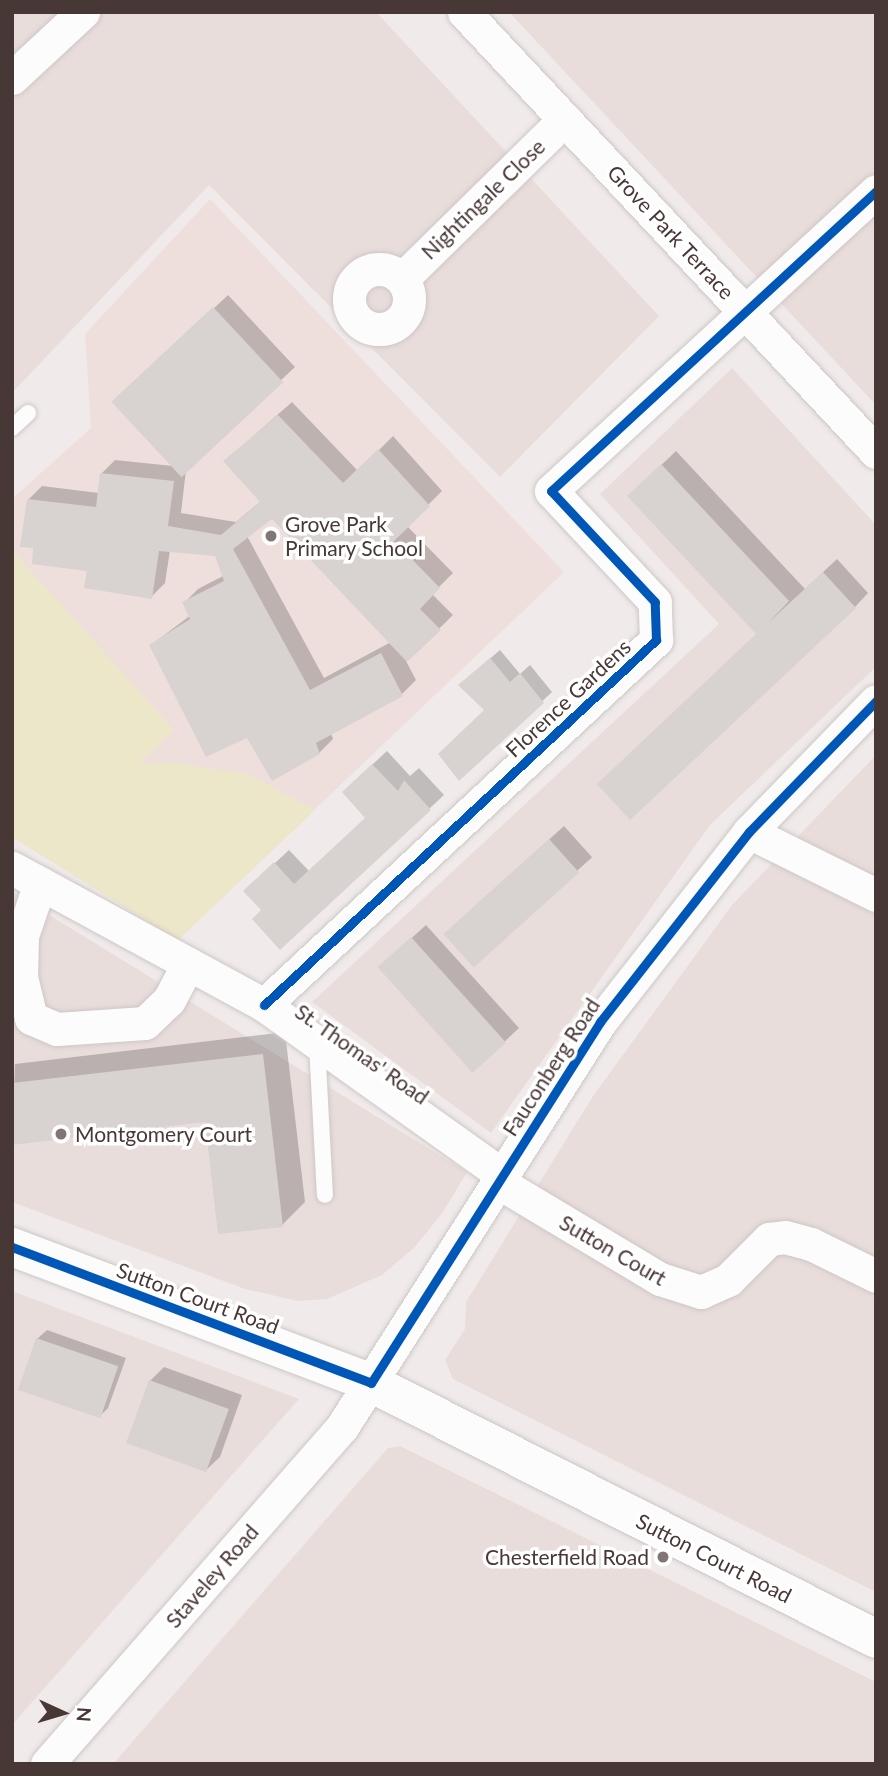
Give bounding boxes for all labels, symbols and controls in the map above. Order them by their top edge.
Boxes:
street label: Nightingale Close [416,134,550,264]
street label: Grove Park Terrace [602,159,740,305]
place label: Grove Park Primary School [285,511,423,561]
marker: Grove Park Primary School [263,528,279,544]
street label: Florence Gardens [500,634,636,762]
street label: Fauconberg Road [497,993,605,1141]
street label: St. Thomas' Road [290,998,434,1110]
place label: Montgomery Court [75,1121,253,1147]
marker: Montgomery Court [53,1126,69,1142]
street label: Sutton Court [555,1209,671,1291]
street label: Sutton Court Road [113,1257,283,1339]
street label: Sutton Court Road [632,1508,796,1608]
street label: Staveley Road [160,1519,264,1633]
place label: Chesterfield Road [485,1544,649,1570]
marker: Chesterfield Road [655,1549,671,1565]
north arrow [28,1678,98,1748]
text: N [72,1706,96,1723]

